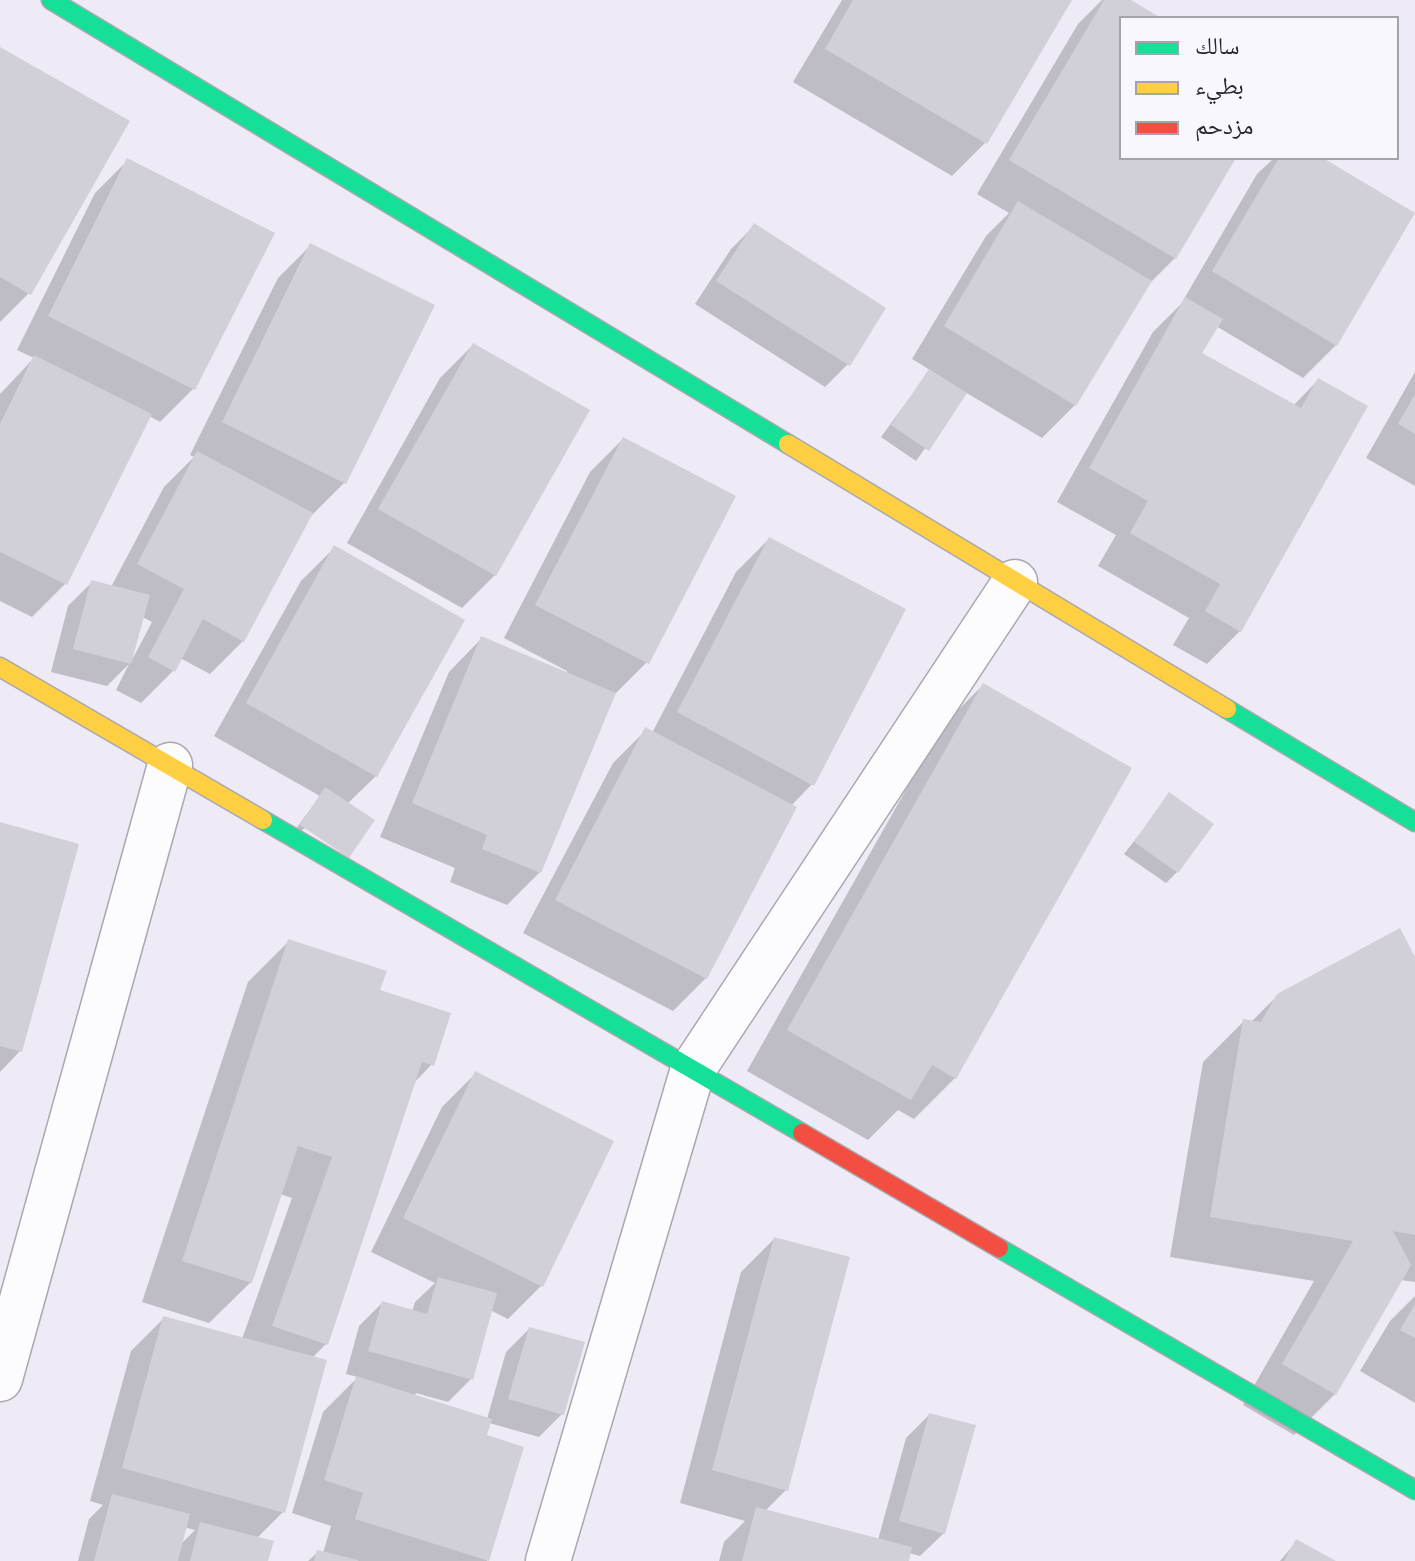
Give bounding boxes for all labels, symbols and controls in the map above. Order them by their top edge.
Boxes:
legend [1119,16,1399,160]
text: سالك [1195,28,1240,61]
text: بطيء [1195,68,1244,101]
text: مزدحم [1195,108,1254,141]

